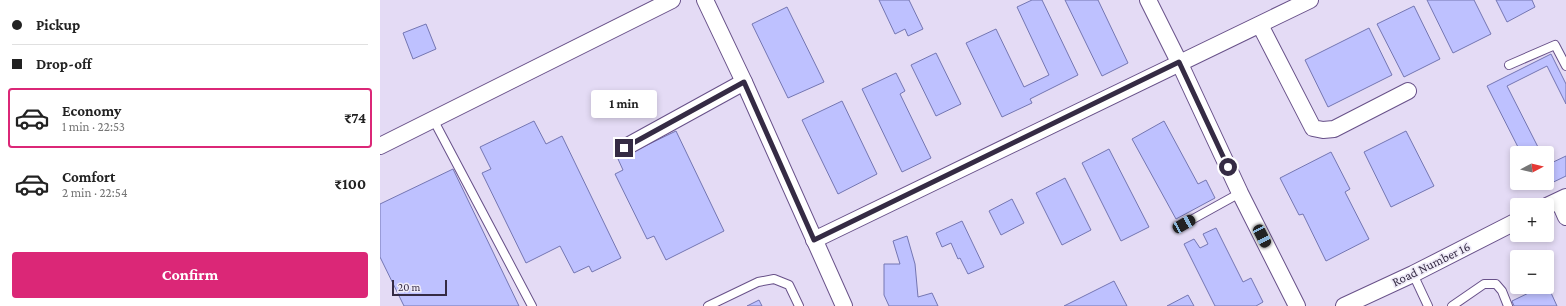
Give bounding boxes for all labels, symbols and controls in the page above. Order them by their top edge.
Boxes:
text: Pickup [36,17,80,33]
text: Drop-off [36,56,92,72]
callout: 1 min [591,90,657,118]
text: 1 min [609,96,639,111]
icon: car [14,100,50,136]
text: Economy [62,103,121,119]
text: ₹74 [344,110,366,126]
text: 1 min · 22:53 [62,119,125,134]
route end [615,139,633,157]
north arrow [1510,146,1554,190]
map controls [1510,146,1554,294]
route start [1219,158,1237,176]
icon: car [14,166,50,202]
text: Comfort [62,169,116,185]
text: ₹100 [334,176,366,192]
text: 2 min · 22:54 [62,185,128,200]
button: + [1510,198,1554,242]
car [1171,213,1197,235]
car [1251,223,1273,249]
street label: Road Number 16 [1389,239,1473,289]
button: − [1510,250,1554,294]
button: Confirm [12,252,368,298]
scale bar [392,278,447,297]
text: 20 m [398,281,420,293]

